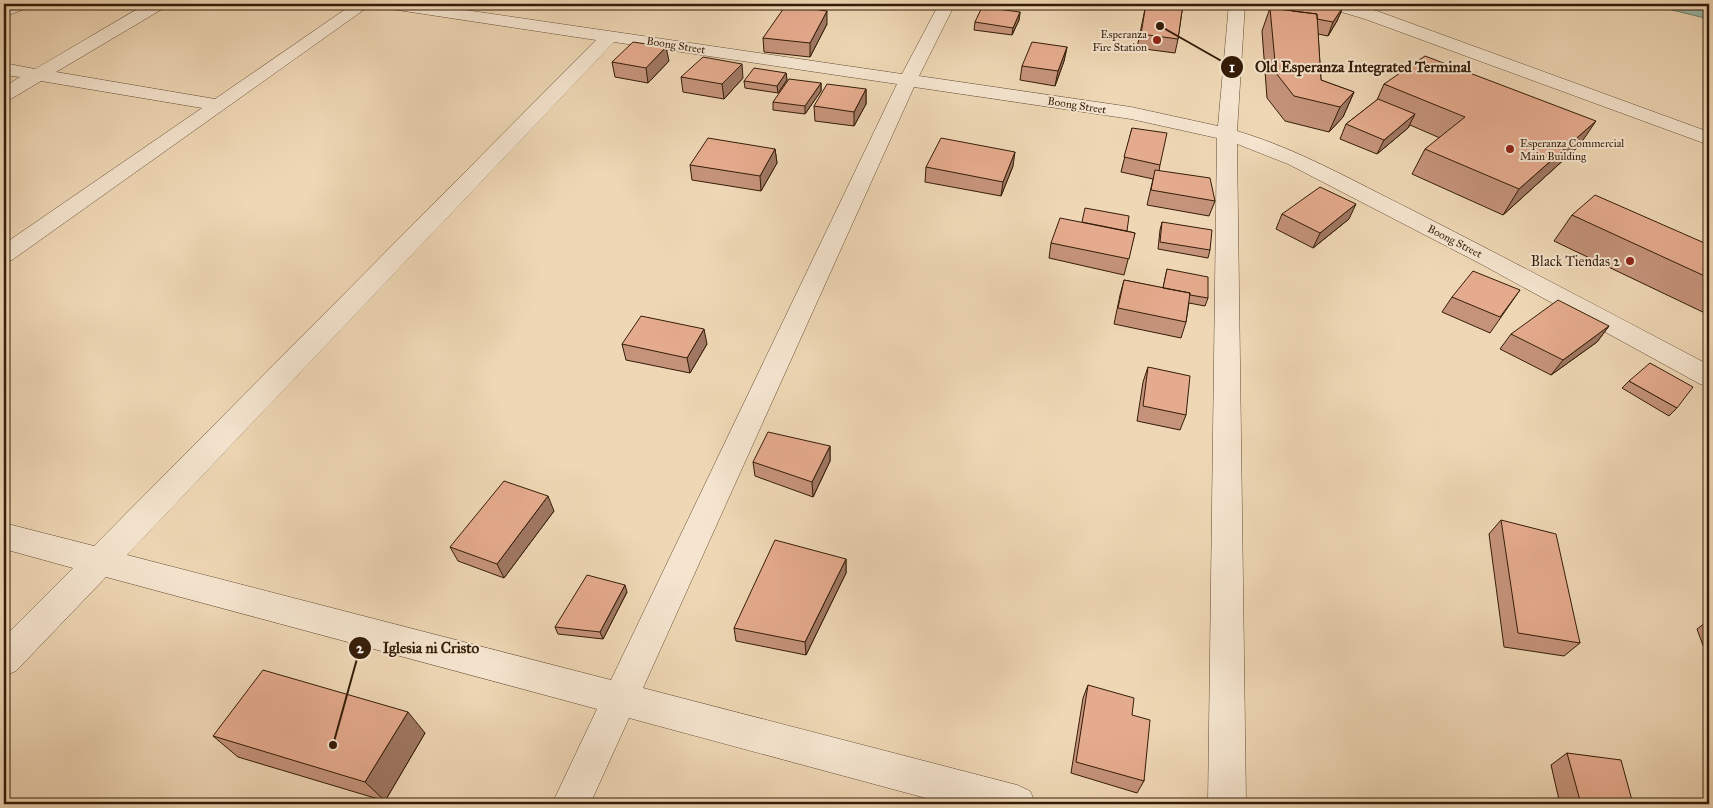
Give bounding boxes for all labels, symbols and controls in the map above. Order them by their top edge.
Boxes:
place label: Esperanza Fire Station [1092,28,1147,54]
street label: Boong Street [646,34,706,57]
marker: Esperanza Fire Station [1151,34,1163,46]
callout: Old Esperanza Integrated Terminal [1219,52,1481,82]
text: 1 [1229,58,1235,76]
text: Old Esperanza Integrated Terminal [1255,58,1472,77]
street label: Boong Street [1047,94,1107,117]
place label: Esperanza Commercial Main Building [1520,137,1624,163]
marker: Esperanza Commercial Main Building [1504,143,1516,155]
street label: Boong Street [1425,222,1484,261]
place label: Black Tiendas 2 [1531,253,1620,270]
marker: Black Tiendas 2 [1624,255,1636,267]
callout: Iglesia ni Cristo [348,633,489,663]
text: 2 [356,639,364,657]
text: Iglesia ni Cristo [383,639,480,658]

